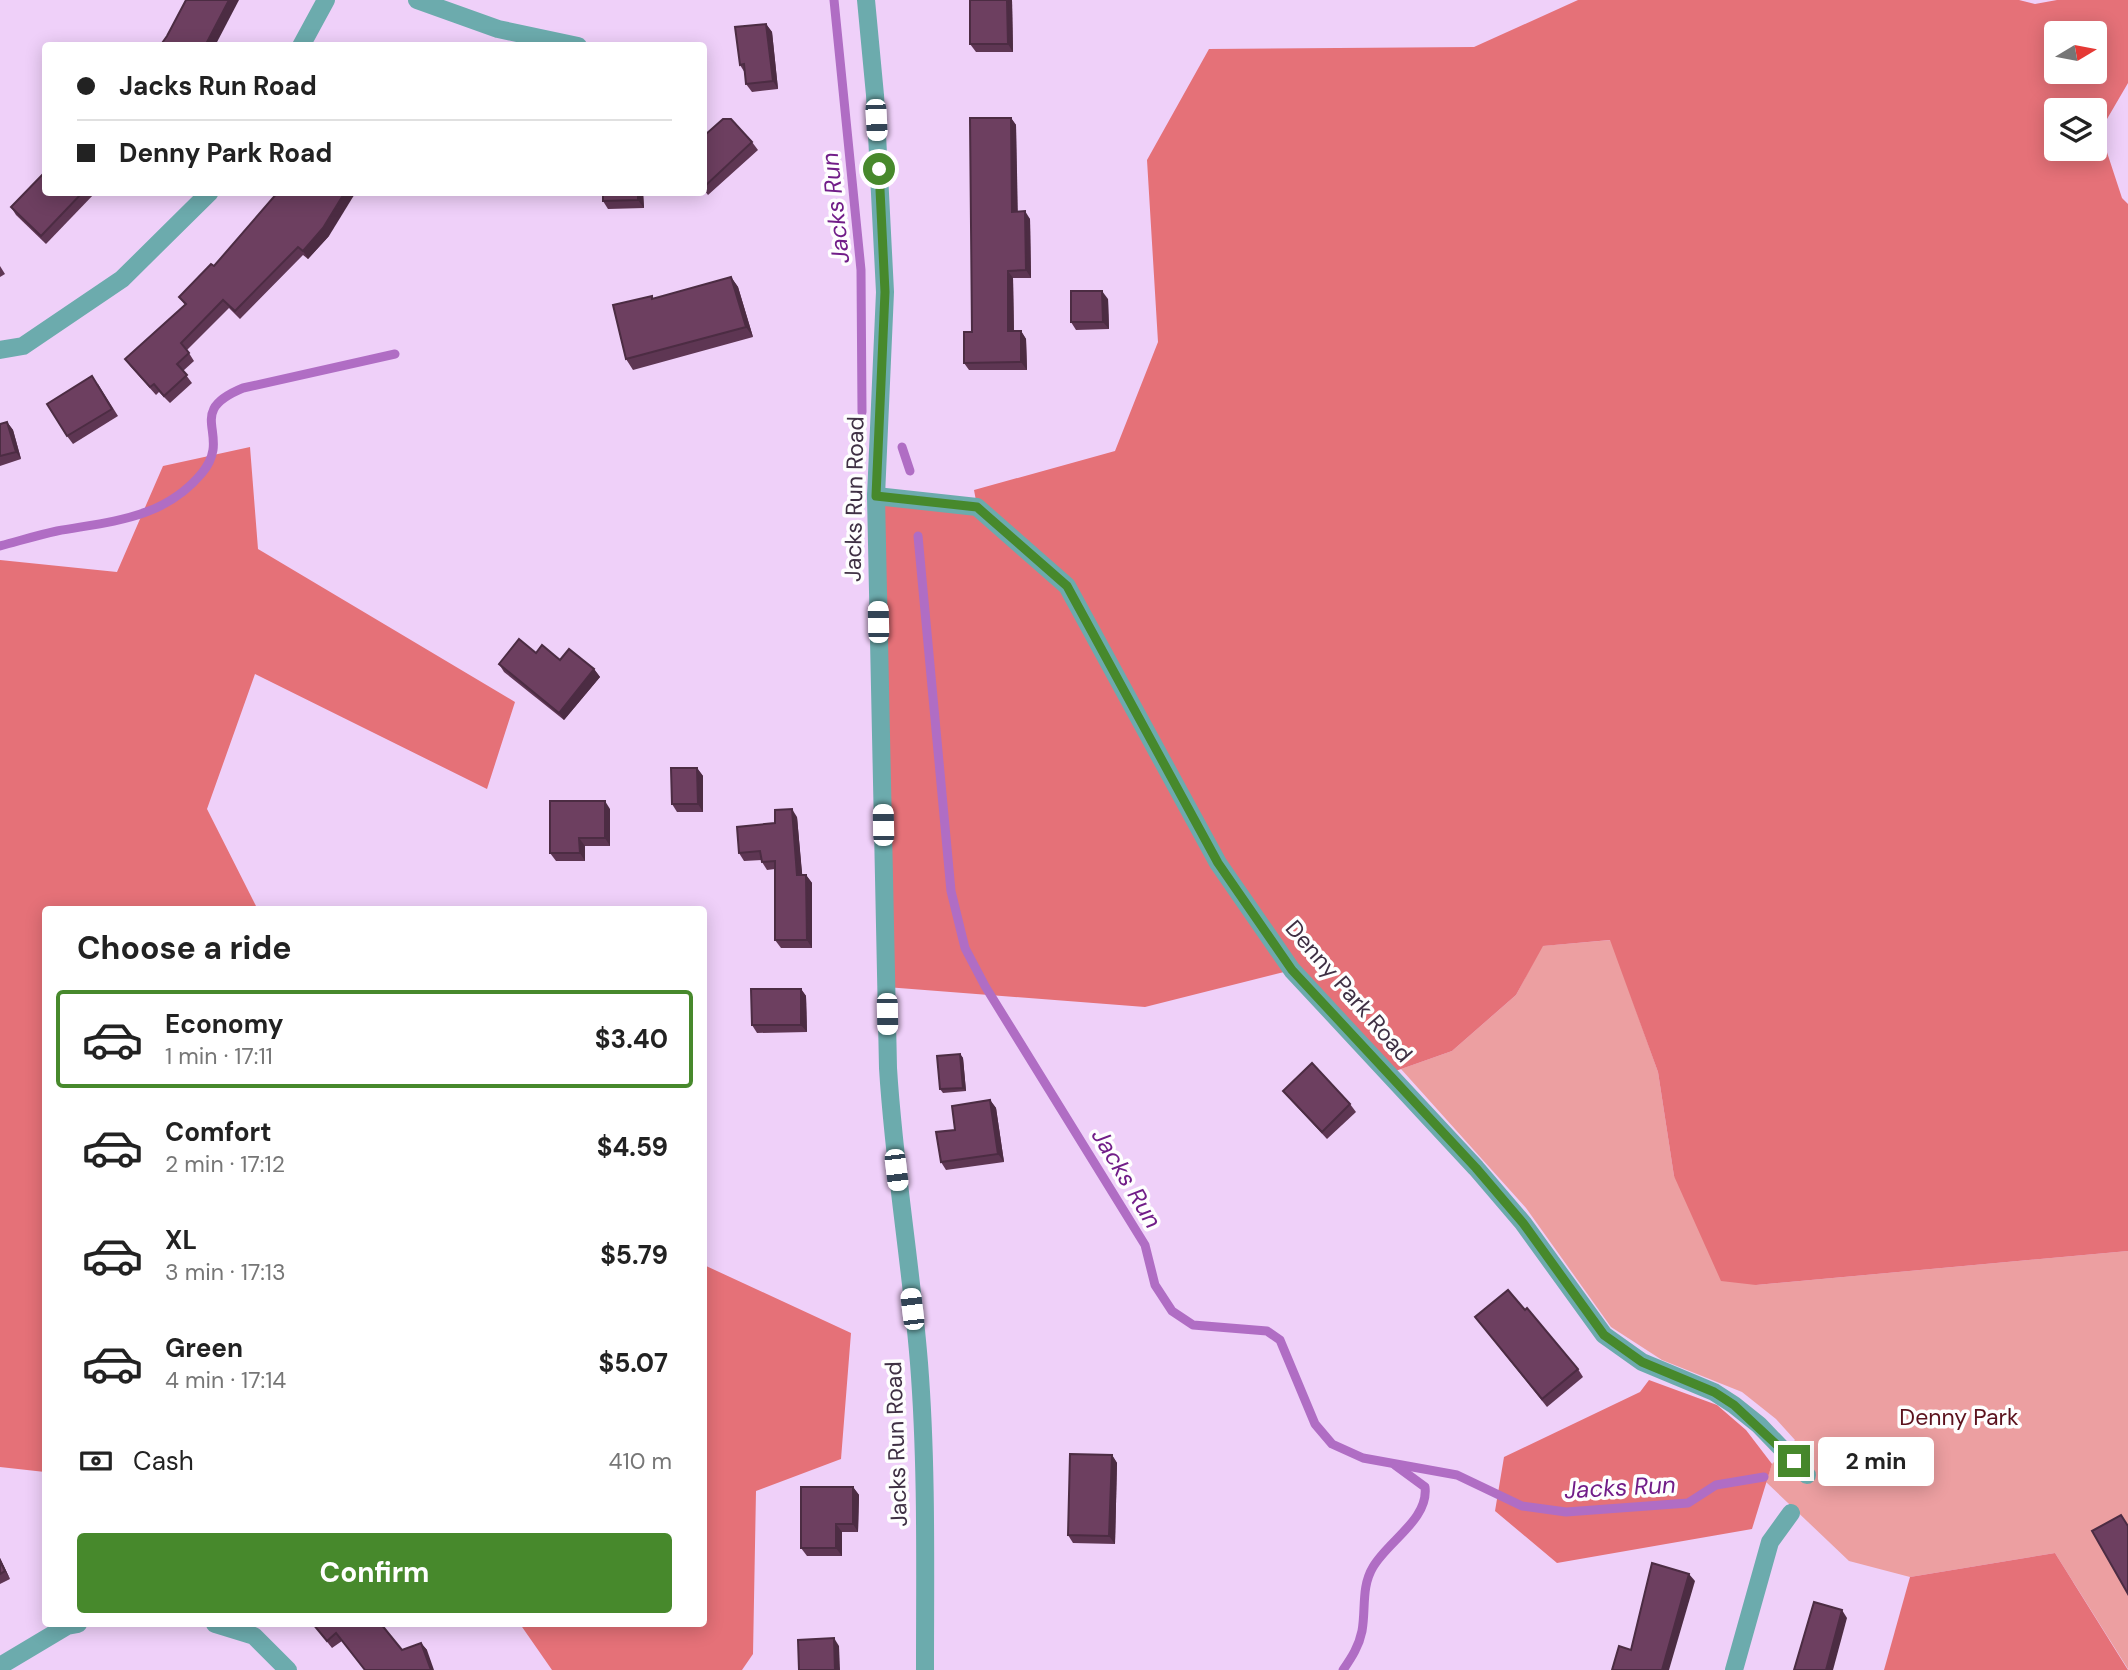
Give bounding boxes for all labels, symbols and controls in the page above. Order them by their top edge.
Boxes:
north arrow [2044,21,2107,84]
map controls [2044,21,2107,161]
text: Jacks Run Road [119,69,317,103]
car [865,98,888,142]
button: layers [2044,98,2107,161]
text: Denny Park Road [119,136,332,170]
water label: Jacks Run [814,151,856,265]
route start [863,153,895,185]
street label: Jacks Run Road [838,416,870,582]
car [868,601,889,643]
car [873,804,894,846]
street label: Denny Park Road [1279,914,1419,1068]
text: Choose a ride [77,927,292,969]
car [877,993,898,1035]
text: Economy [165,1007,283,1041]
icon: car [81,1008,144,1071]
text: $3.40 [595,1022,668,1056]
text: 1 min · 17:11 [165,1041,273,1071]
text: Comfort [165,1115,271,1149]
icon: car [81,1116,144,1179]
water label: Jacks Run [1085,1122,1169,1234]
text: $4.59 [597,1130,668,1164]
car [884,1148,909,1192]
text: 2 min · 17:12 [165,1149,285,1179]
text: XL [165,1223,197,1257]
icon: car [81,1224,144,1287]
text: $5.79 [600,1238,668,1272]
text: 3 min · 17:13 [165,1257,286,1287]
car [900,1287,925,1331]
text: Green [165,1331,243,1365]
icon: car [81,1332,144,1395]
text: $5.07 [598,1346,668,1380]
street label: Jacks Run Road [878,1361,914,1527]
text: 4 min · 17:14 [165,1365,286,1395]
park label: Denny Park [1899,1402,2019,1432]
callout: 2 min [1818,1436,1934,1486]
icon: cash [77,1442,115,1480]
text: Cash [133,1444,194,1478]
route end [1778,1445,1810,1477]
text: 410 m [609,1446,672,1476]
text: 2 min [1846,1446,1906,1476]
water label: Jacks Run [1564,1469,1676,1505]
button: Confirm [77,1533,672,1613]

